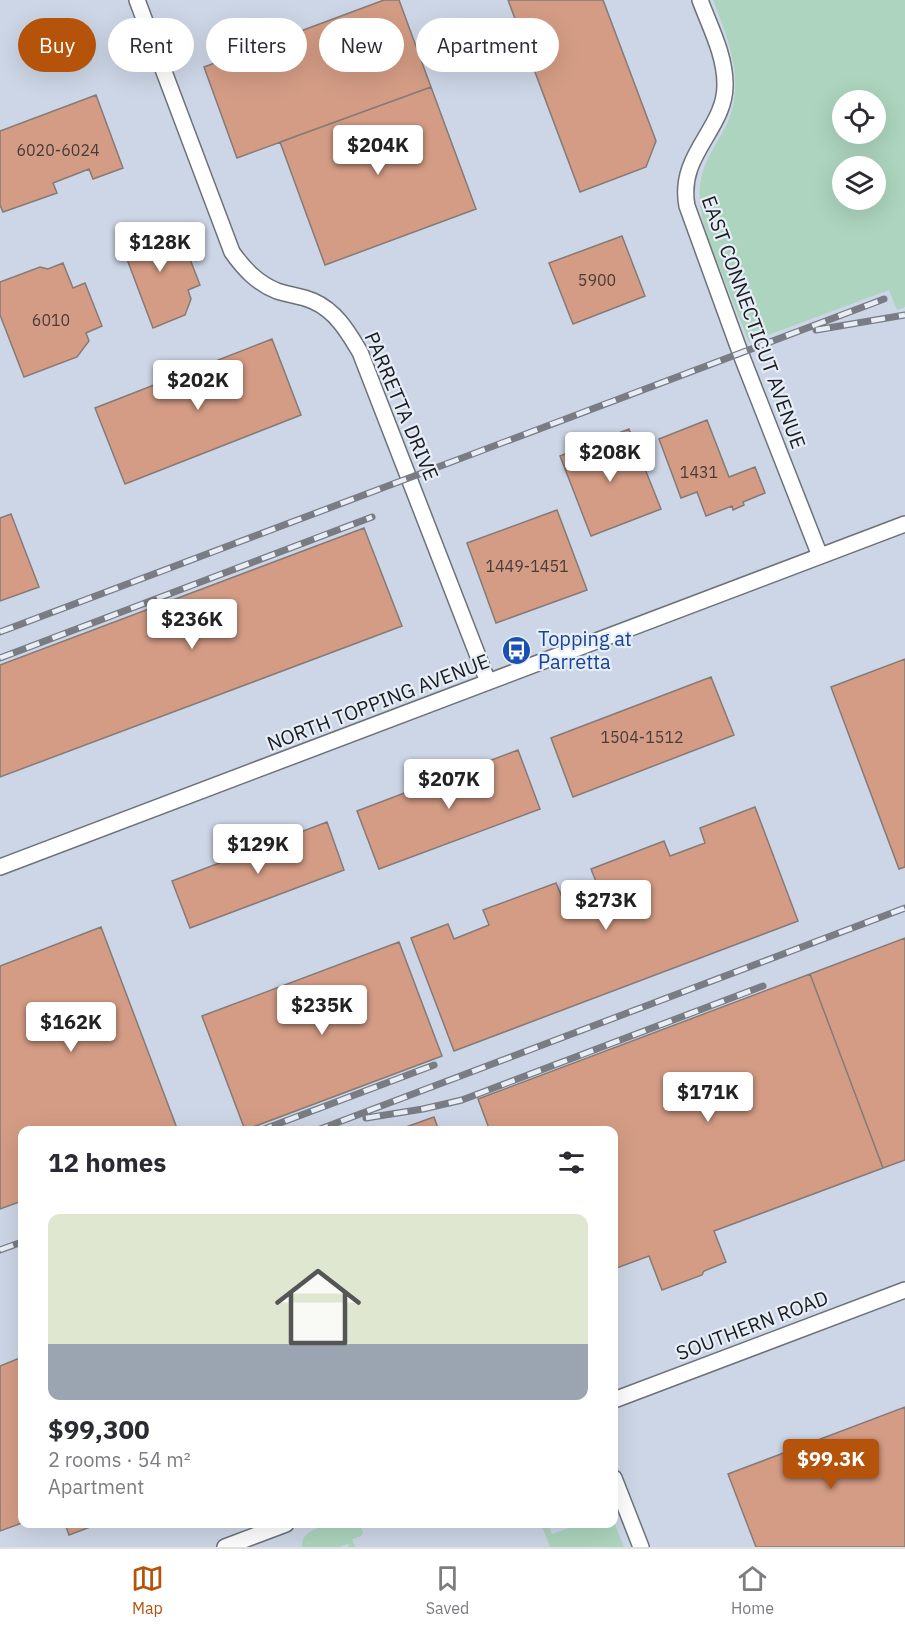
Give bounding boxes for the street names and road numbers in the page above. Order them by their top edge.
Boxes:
street label: EAST CONNECTICUT AVENUE [696,192,812,452]
street label: PARRETTA DRIVE [359,328,445,484]
street label: NORTH TOPPING AVENUE [263,647,493,757]
street label: SOUTHERN ROAD [672,1284,832,1366]

